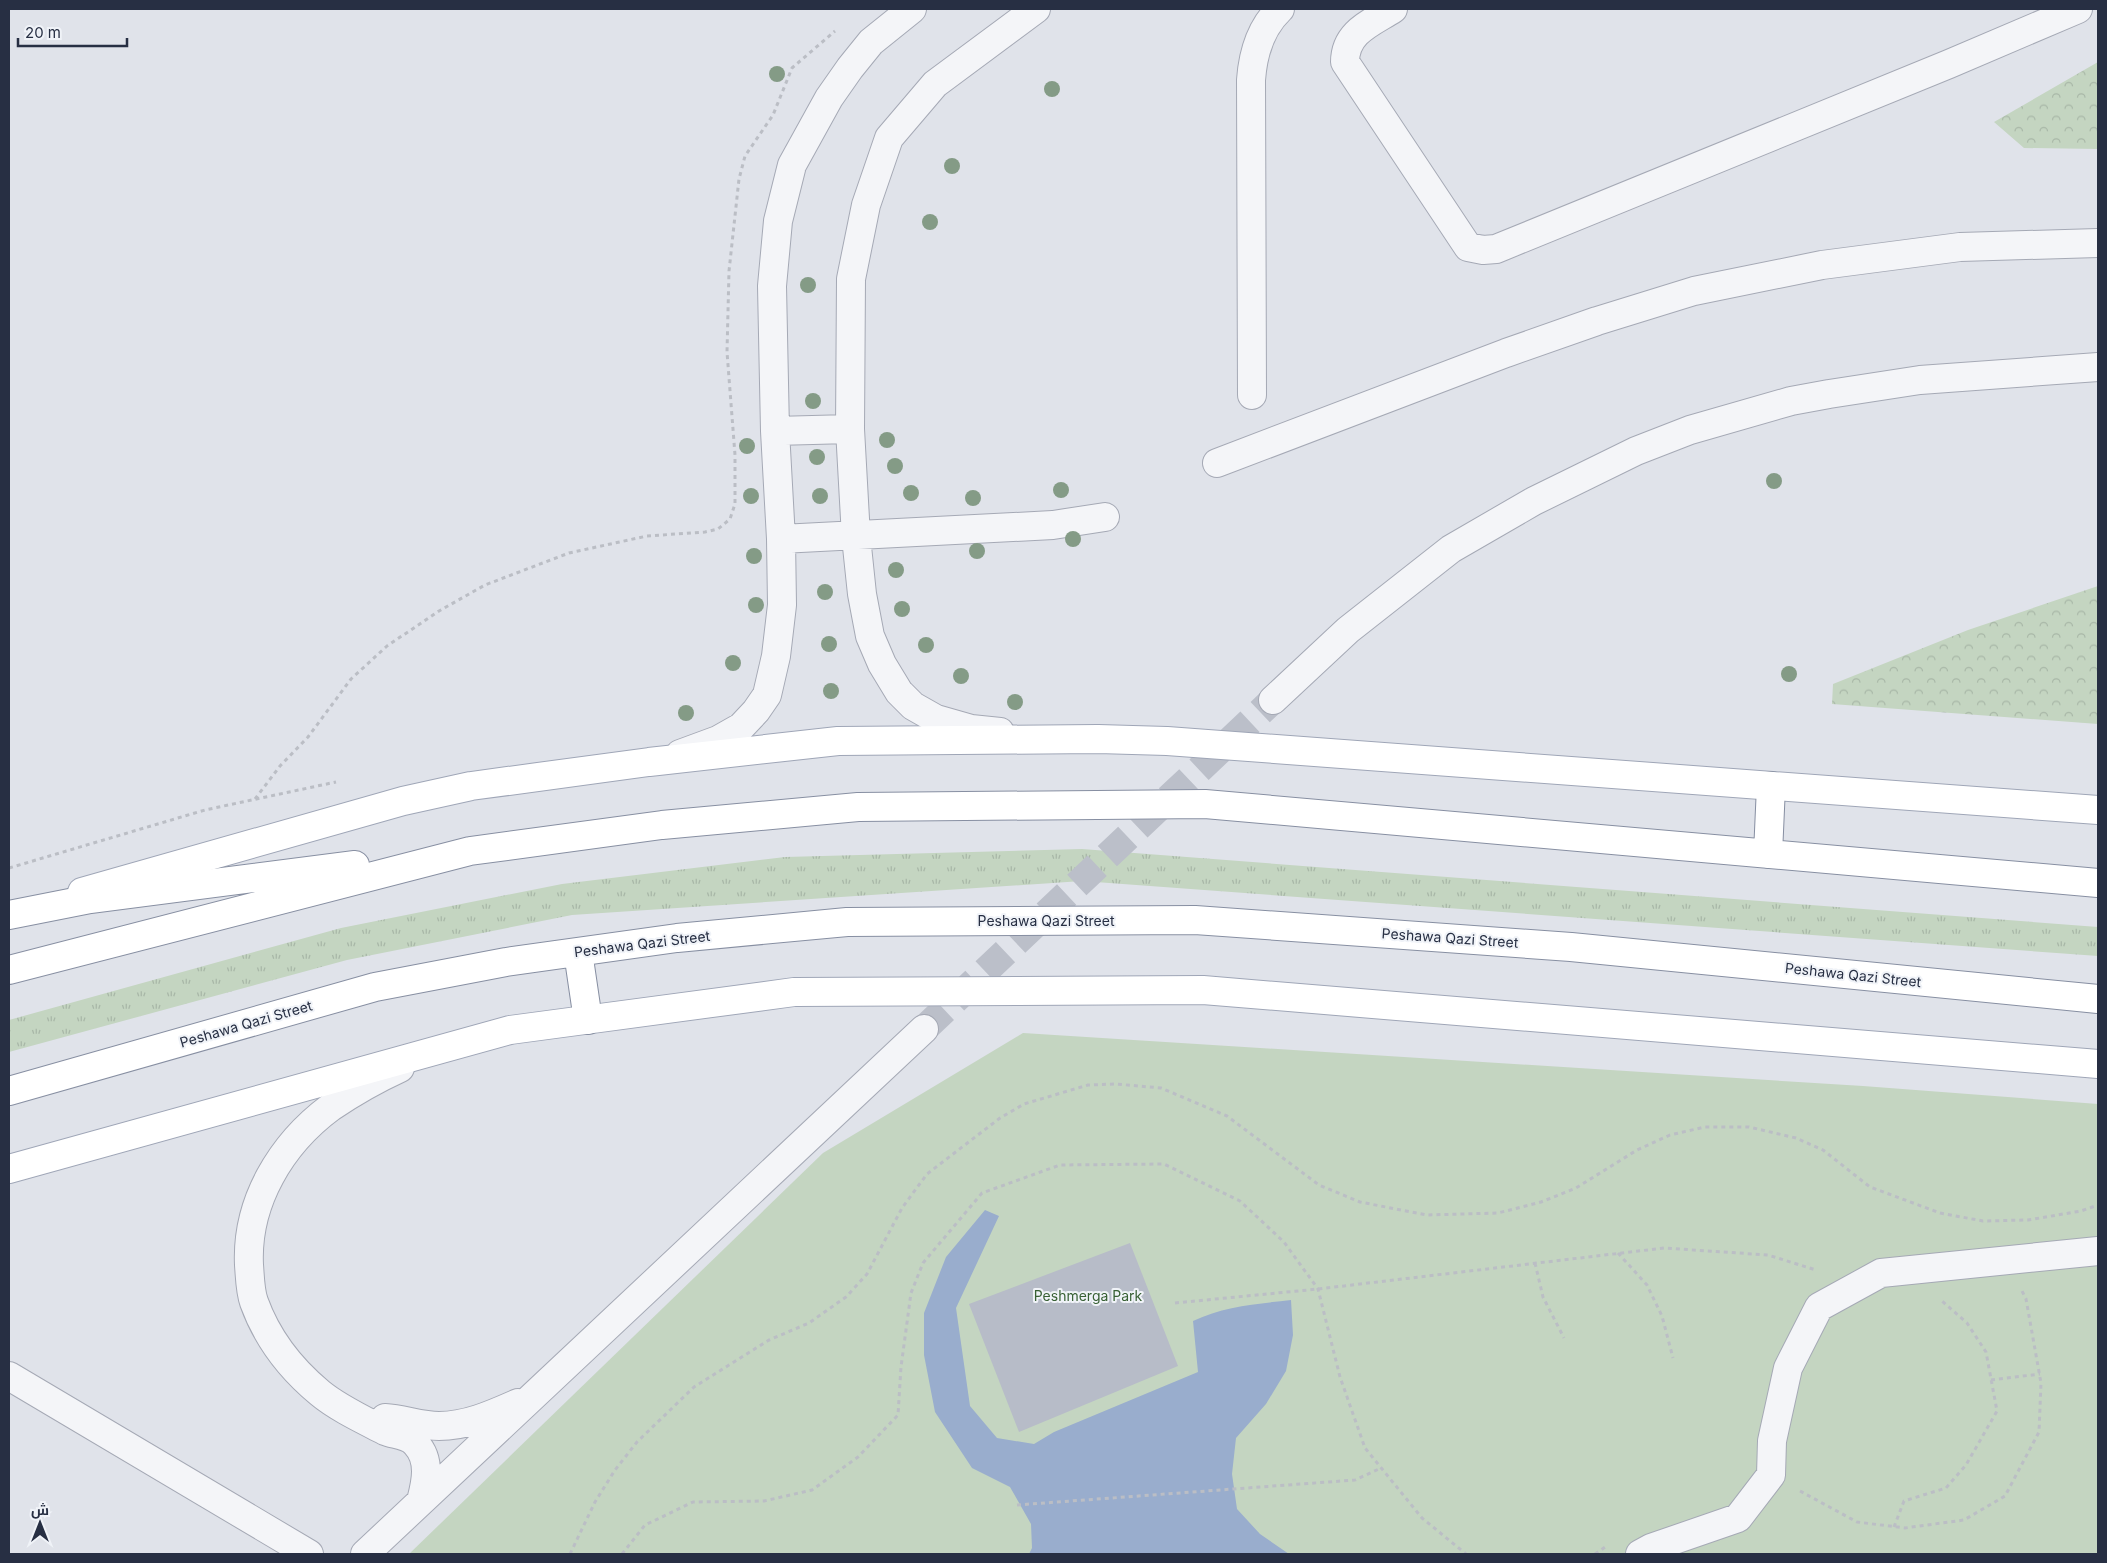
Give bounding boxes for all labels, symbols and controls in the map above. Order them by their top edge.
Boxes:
scale bar [18,15,126,47]
text: 20 m [25,23,61,42]
street label: Peshawa Qazi Street [978,912,1115,929]
street label: Peshawa Qazi Street [1381,924,1519,951]
street label: Peshawa Qazi Street [573,927,711,960]
street label: Peshawa Qazi Street [1784,959,1922,990]
street label: Peshawa Qazi Street [178,996,314,1051]
park label: Peshmerga Park [1034,1287,1143,1304]
north arrow [15,1498,65,1548]
text: ش [31,1501,49,1519]

